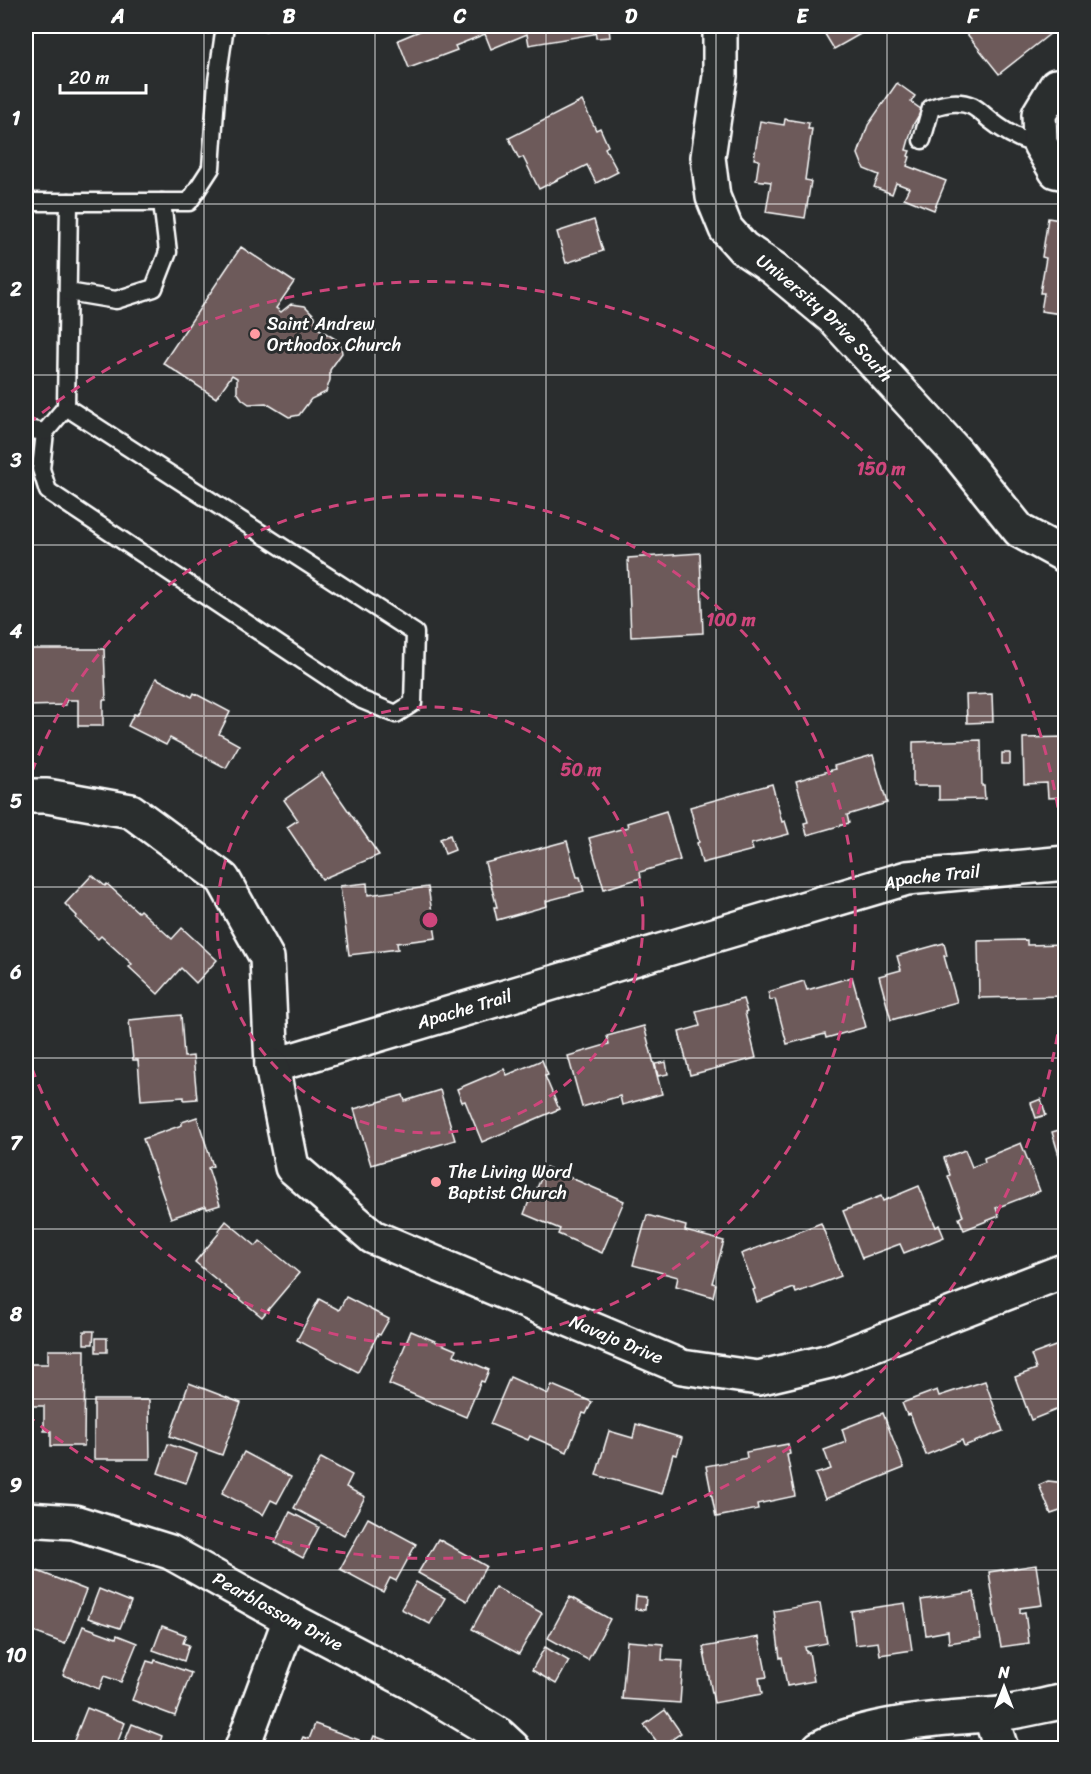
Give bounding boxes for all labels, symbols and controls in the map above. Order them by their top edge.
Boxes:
text: A [110,0,125,34]
text: B [283,0,296,34]
text: C [453,0,467,34]
text: D [625,0,638,34]
text: E [796,0,809,34]
text: F [967,0,980,34]
scale bar [60,57,146,95]
text: 20 m [69,62,109,94]
text: 1 [12,101,21,136]
street label: University Drive South [749,245,901,390]
text: 2 [9,272,22,307]
place label: Saint Andrew Orthodox Church [267,308,401,361]
marker: Saint Andrew Orthodox Church [248,327,262,341]
text: 3 [10,443,22,478]
text: 150 m [857,453,905,485]
text: 100 m [707,604,756,636]
text: 4 [9,614,23,649]
text: 50 m [561,754,602,786]
text: 5 [10,784,22,819]
street label: Apache Trail [878,855,982,901]
centre of rings [420,910,440,930]
text: 6 [9,955,22,990]
street label: Apache Trail [412,980,517,1039]
text: 7 [10,1126,23,1161]
place label: The Living Word Baptist Church [448,1156,573,1209]
marker: The Living Word Baptist Church [429,1175,443,1189]
text: 8 [9,1297,23,1332]
street label: Navajo Drive [564,1305,668,1373]
text: 9 [10,1468,22,1503]
street label: Pearblossom Drive [207,1563,349,1660]
text: 10 [5,1638,27,1673]
north arrow [974,1657,1034,1717]
text: N [997,1658,1010,1687]

